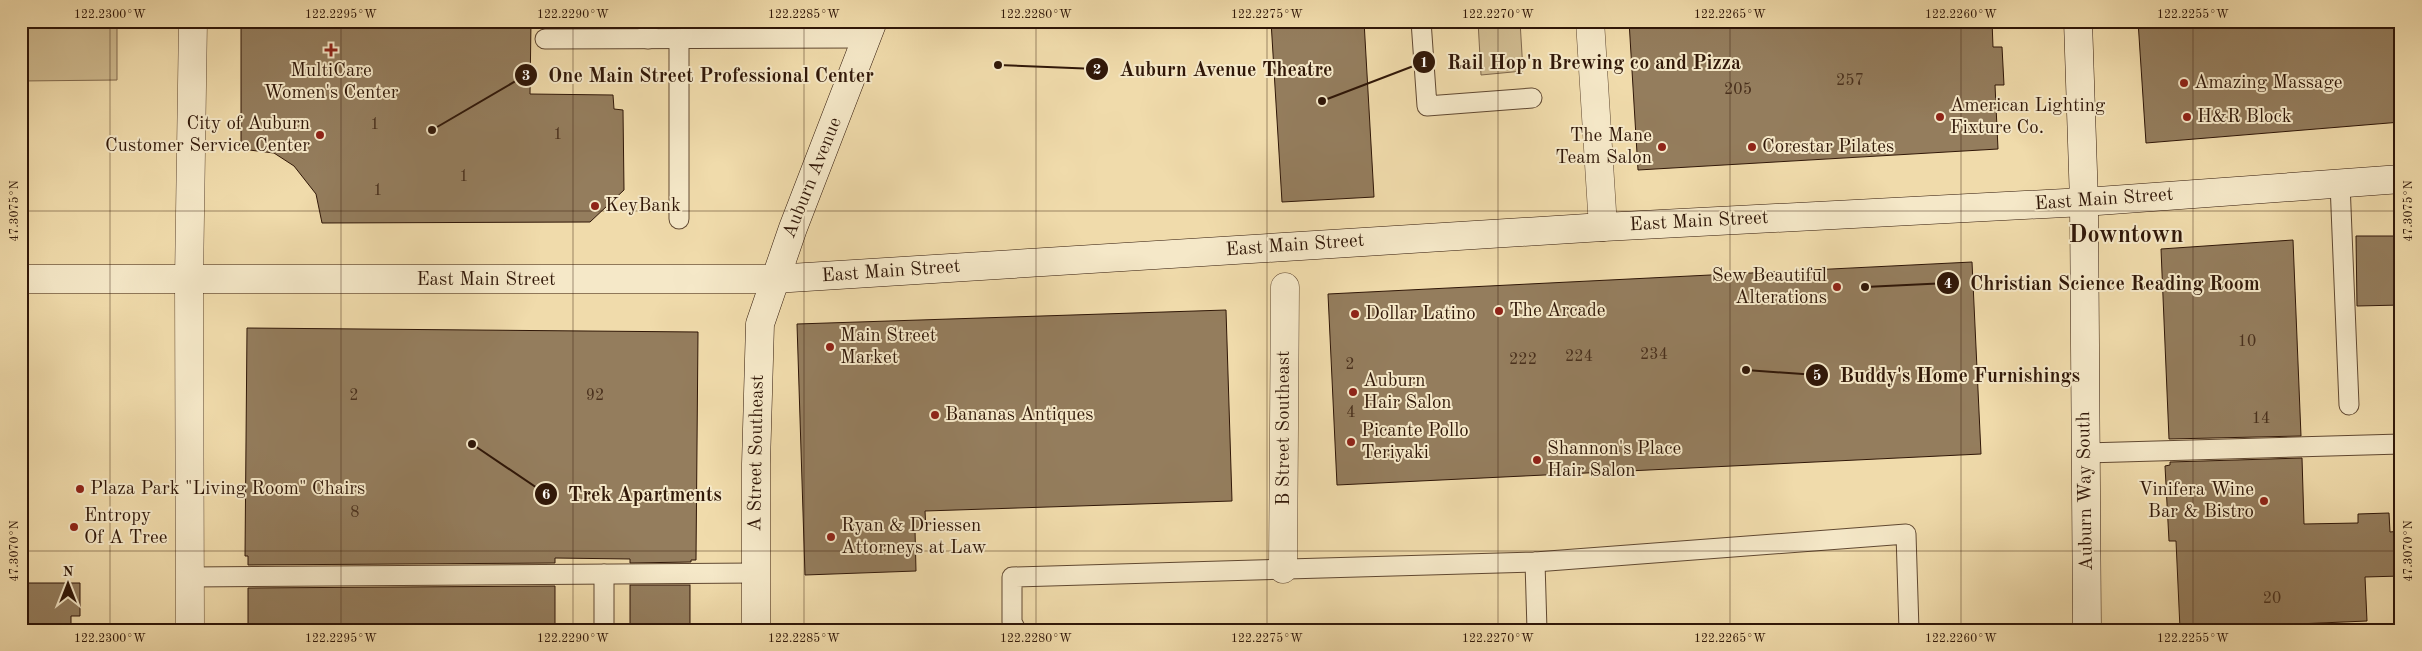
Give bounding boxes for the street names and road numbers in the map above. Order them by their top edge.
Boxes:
street label: Auburn Avenue [780,115,846,241]
street label: East Main Street [2034,186,2174,214]
street label: East Main Street [1629,209,1769,235]
street label: East Main Street [1225,232,1365,260]
street label: East Main Street [821,258,961,286]
street label: East Main Street [416,271,556,290]
street label: B Street Southeast [1275,350,1294,506]
street label: A Street Southeast [746,374,768,532]
street label: Auburn Way South [2075,411,2097,571]

